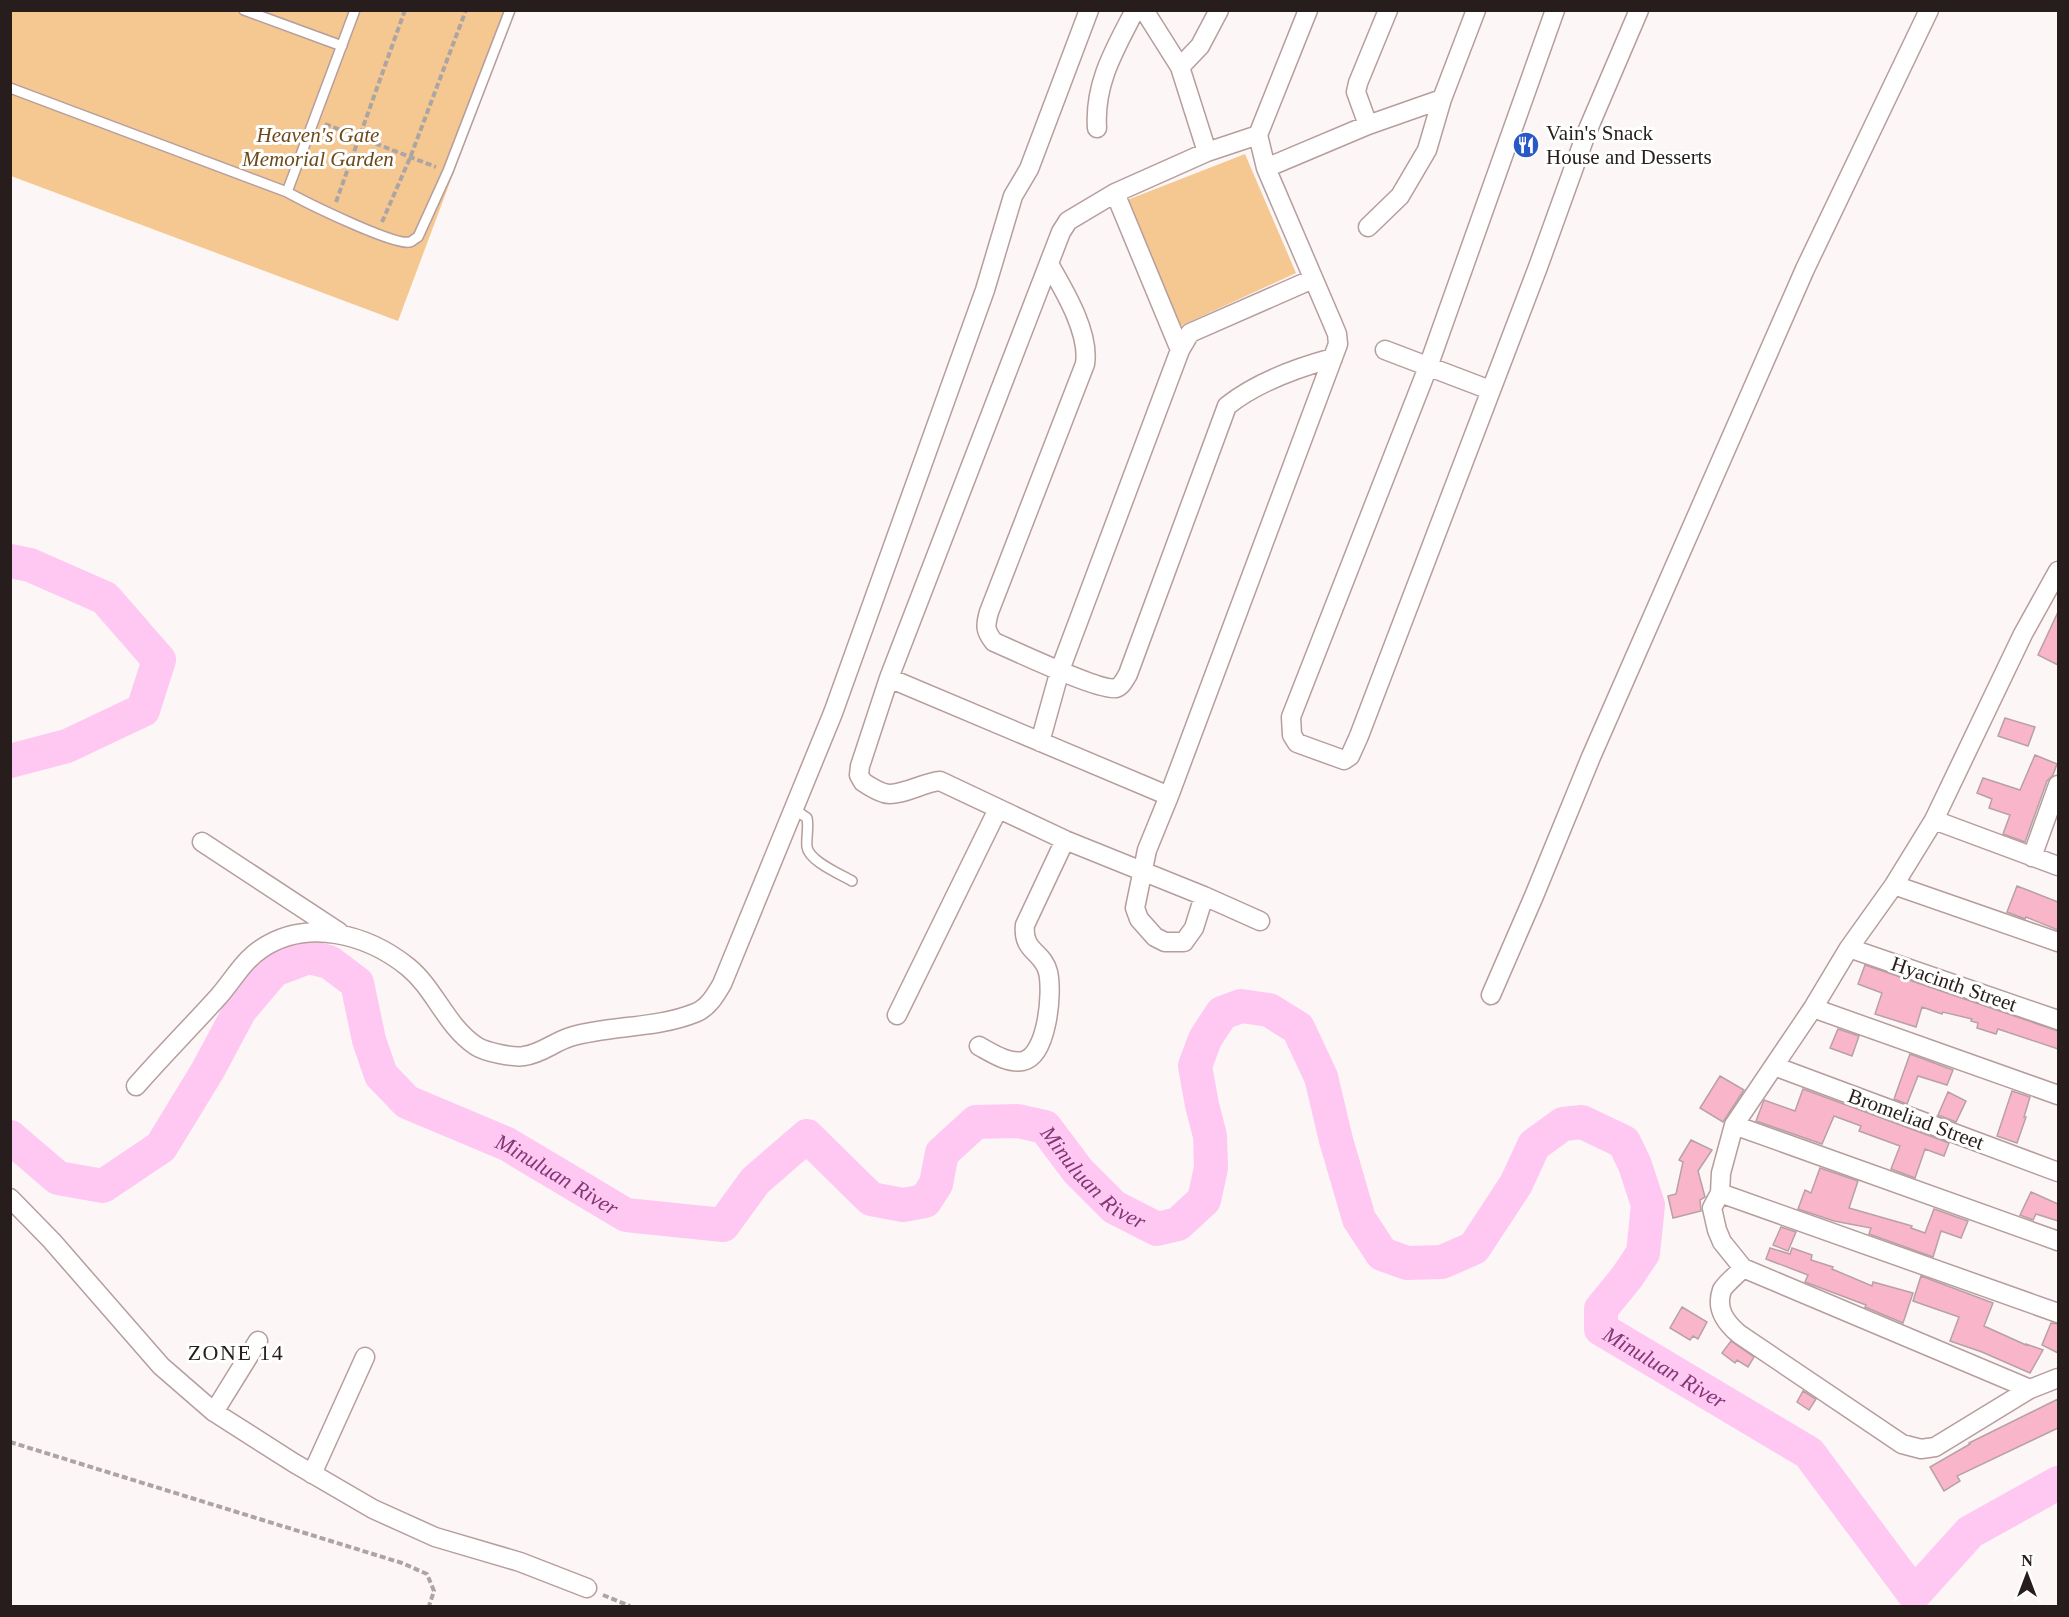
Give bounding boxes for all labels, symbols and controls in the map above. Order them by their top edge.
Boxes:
place label: Vain's Snack House and Desserts [1546,121,1712,169]
park label: Heaven's Gate Memorial Garden [241,123,394,171]
restaurant icon: Vain's Snack House and Desserts [1511,130,1541,160]
street label: Hyacinth Street [1888,951,2020,1017]
street label: Bromeliad Street [1845,1083,1987,1155]
water label: Minuluan River [1035,1120,1151,1234]
water label: Minuluan River [491,1128,623,1220]
water label: Minuluan River [1598,1320,1731,1414]
district label: ZONE 14 [188,1340,284,1365]
north arrow [1997,1545,2057,1605]
text: N [2021,1552,2033,1569]

